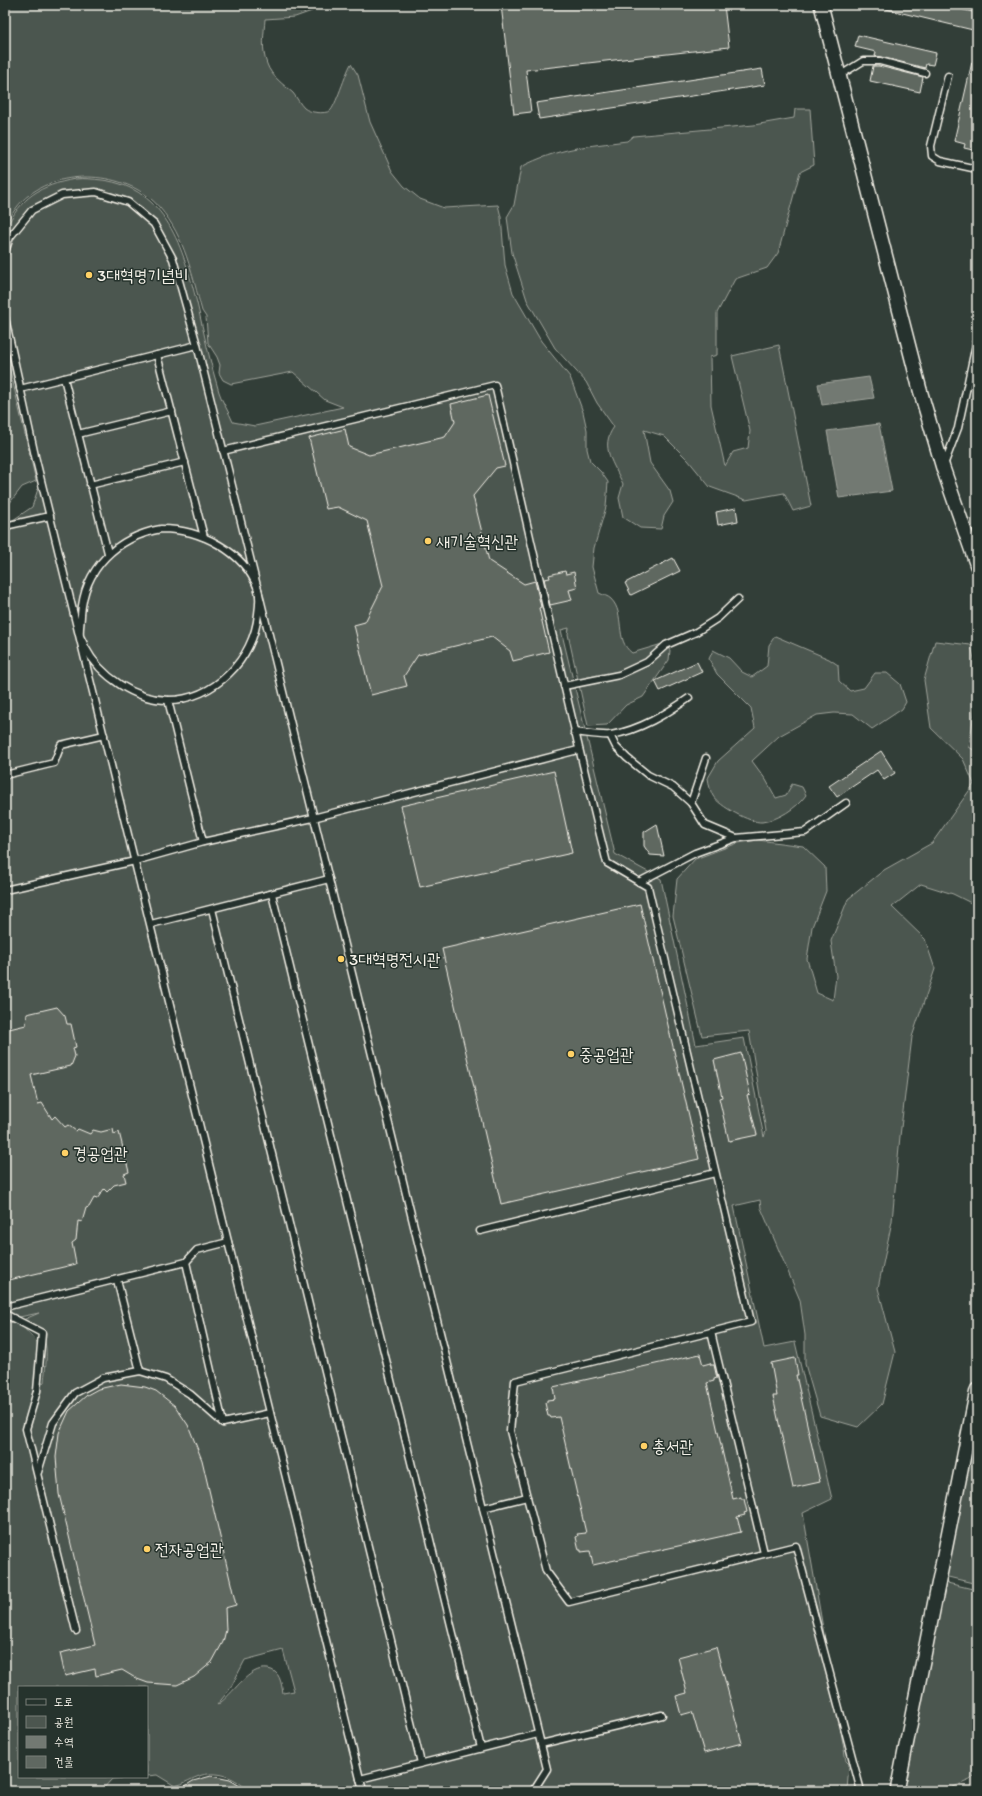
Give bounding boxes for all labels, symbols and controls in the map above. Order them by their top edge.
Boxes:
place label: 3대혁명기념비 [97,265,188,285]
marker: 3대혁명기념비 [84,270,94,280]
place label: 새기술혁신관 [436,531,518,551]
marker: 새기술혁신관 [423,536,433,546]
place label: 3대혁명전시관 [349,949,441,969]
marker: 3대혁명전시관 [336,954,346,964]
place label: 중공업관 [579,1044,634,1064]
marker: 중공업관 [566,1049,576,1059]
place label: 경공업관 [73,1143,128,1163]
marker: 경공업관 [60,1148,70,1158]
place label: 총서관 [652,1436,693,1456]
marker: 총서관 [639,1441,649,1451]
place label: 전자공업관 [155,1539,224,1559]
marker: 전자공업관 [142,1544,152,1554]
legend [18,1686,148,1778]
text: 도로 [54,1695,73,1709]
text: 공원 [54,1715,73,1729]
text: 수역 [54,1735,74,1749]
text: 건물 [54,1755,74,1769]

